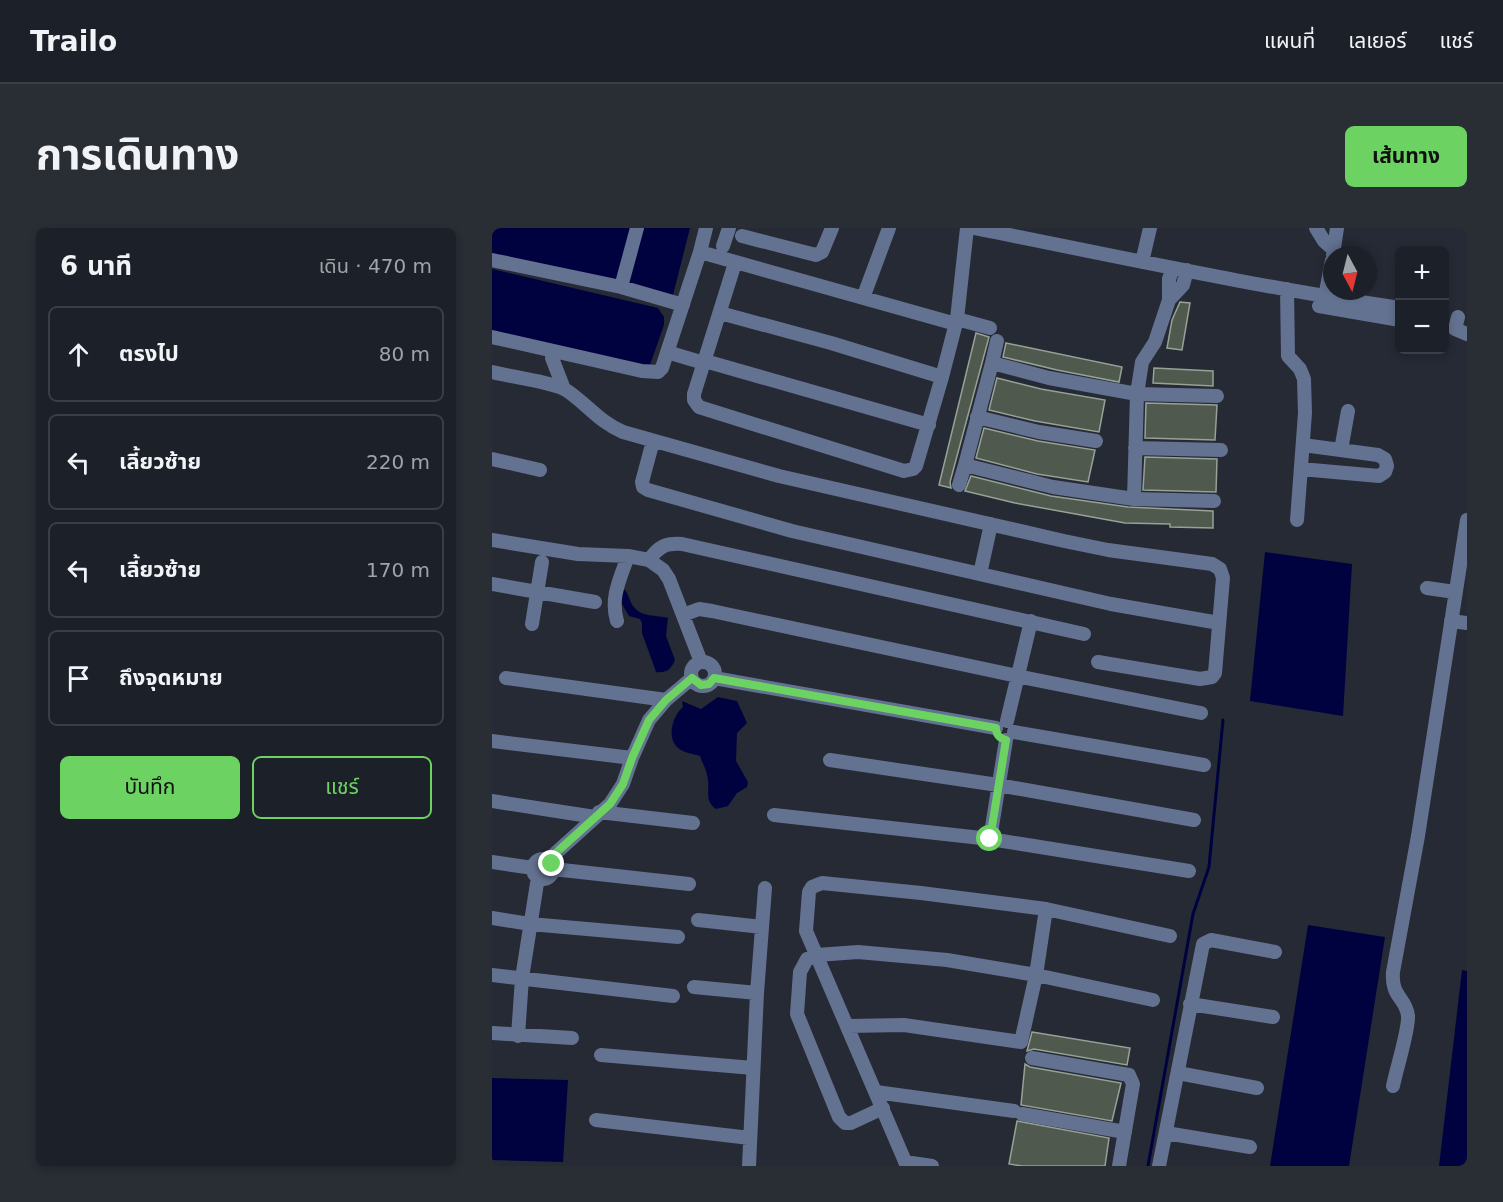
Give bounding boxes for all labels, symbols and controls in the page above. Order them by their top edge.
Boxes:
text: Trailo [30,25,117,58]
text: แผนที่ [1264,29,1315,53]
text: เลเยอร์ [1348,29,1407,53]
text: แชร์ [1440,29,1473,53]
button: เส้นทาง [1345,126,1467,187]
text: การเดินทาง [36,130,239,179]
north arrow [1323,246,1377,300]
map controls [1395,246,1449,354]
button: + [1395,246,1449,300]
text: 6 นาที [60,251,132,281]
text: เดิน · 470 m [319,254,432,278]
button: − [1395,300,1449,354]
icon: ahead [62,338,95,371]
text: ตรงไป [119,341,179,366]
text: 80 m [379,342,430,366]
icon: left [62,446,95,479]
text: เลี้ยวซ้าย [119,449,201,474]
text: 220 m [366,450,430,474]
icon: left [62,554,95,587]
text: เลี้ยวซ้าย [119,557,201,582]
text: 170 m [366,558,430,582]
icon: arrive [62,662,95,695]
text: ถึงจุดหมาย [119,665,223,690]
button: บันทึก [60,756,240,819]
button: แชร์ [252,756,432,819]
route start [976,825,1002,851]
route end [538,850,564,876]

